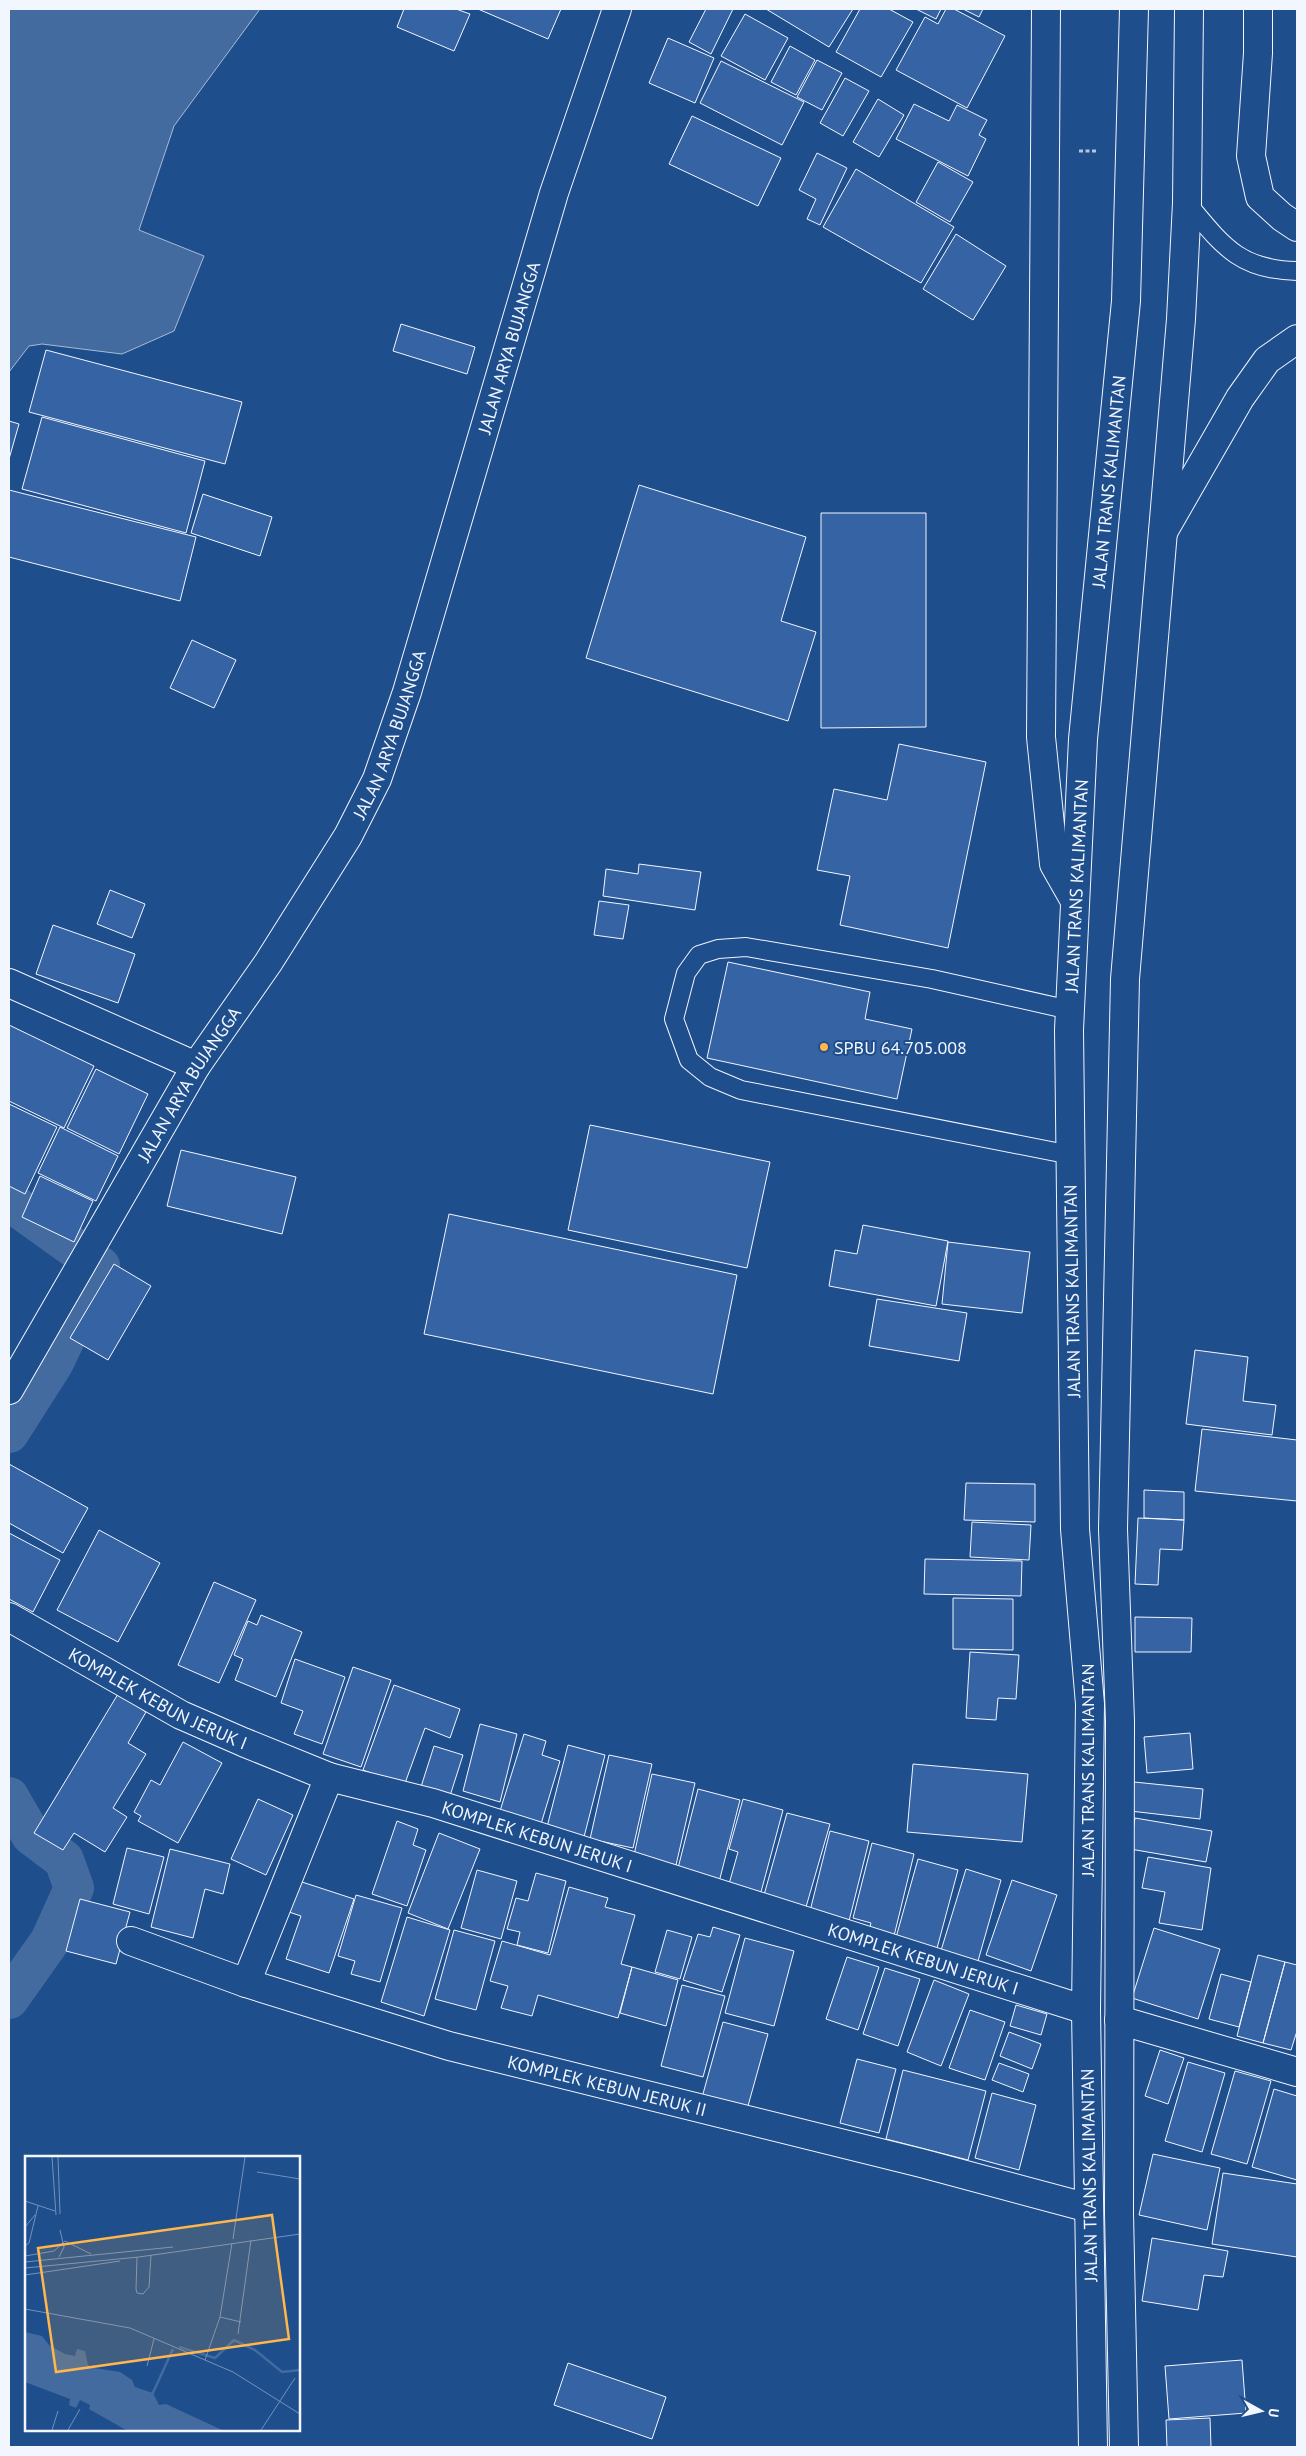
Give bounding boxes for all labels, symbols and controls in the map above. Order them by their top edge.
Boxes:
street label: JALAN ARYA BUJANGGA [472,258,545,437]
street label: JALAN TRANS KALIMANTAN [1086,374,1130,590]
street label: JALAN ARYA BUJANGGA [347,647,430,823]
street label: JALAN TRANS KALIMANTAN [1059,779,1093,994]
street label: JALAN ARYA BUJANGGA [131,1002,246,1166]
place label: SPBU 64.705.008 [834,1036,967,1059]
marker: SPBU 64.705.008 [818,1041,830,1053]
street label: JALAN TRANS KALIMANTAN [1059,1184,1085,1399]
street label: KOMPLEK KEBUN JERUK I [65,1642,251,1754]
street label: JALAN TRANS KALIMANTAN [1076,1663,1099,1878]
street label: KOMPLEK KEBUN JERUK I [439,1795,635,1877]
street label: KOMPLEK KEBUN JERUK I [825,1917,1022,1999]
street label: KOMPLEK KEBUN JERUK II [505,2050,709,2121]
street label: JALAN TRANS KALIMANTAN [1076,2068,1102,2283]
inset map [25,2156,300,2431]
north arrow [1236,2386,1286,2436]
text: U [1264,2407,1283,2418]

